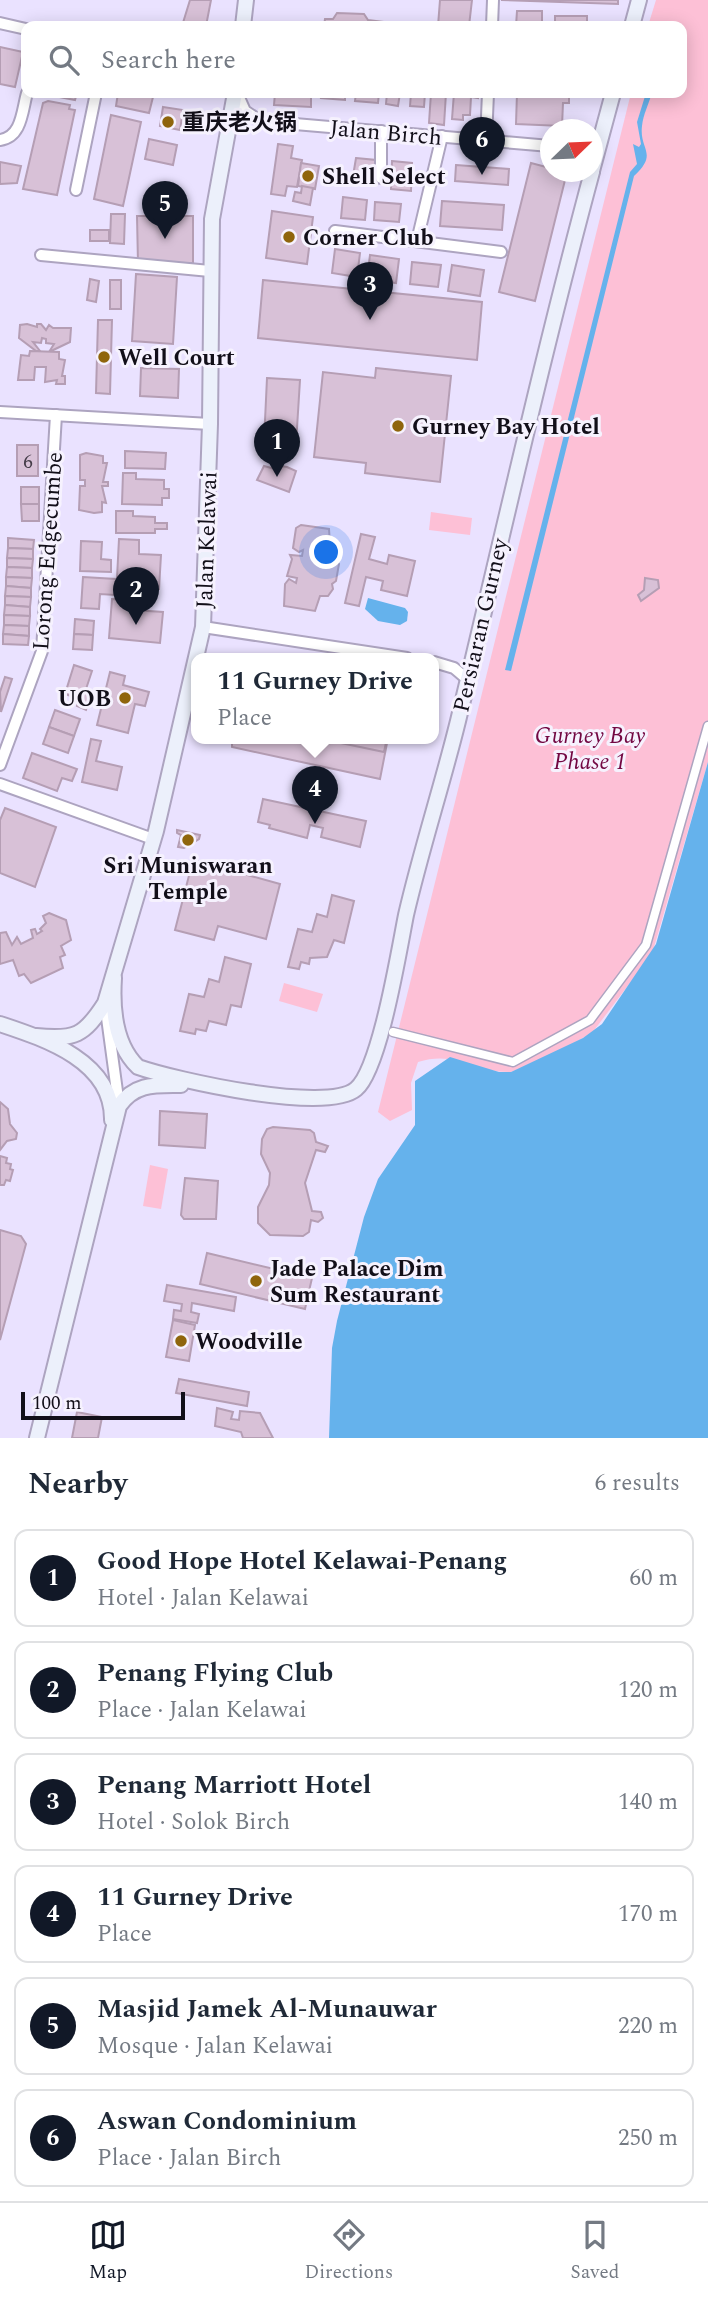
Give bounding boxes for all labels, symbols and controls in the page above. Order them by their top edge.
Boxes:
search box [21,21,687,98]
text: Search here [101,40,236,80]
icon: search [45,41,83,79]
place label: 重庆老火锅 [182,106,297,141]
street label: Jalan Birch [328,111,443,156]
marker: 重庆老火锅 [160,114,176,130]
pin: 6 [459,117,505,175]
north arrow [540,119,603,182]
place label: Shell Select [322,160,446,195]
marker: Shell Select [300,168,316,184]
pin: 5 [142,181,188,239]
place label: Corner Club [303,221,434,256]
marker: Corner Club [281,229,297,245]
pin: 3 [347,262,393,320]
place label: Well Court [118,341,235,376]
marker: Well Court [96,349,112,365]
place label: Gurney Bay Hotel [412,410,600,445]
marker: Gurney Bay Hotel [390,418,406,434]
pin: 1 [254,419,300,477]
house number: 6 [23,448,33,477]
street label: Lorong Edgecumbe [24,451,73,652]
street label: Jalan Kelawai [188,471,227,609]
street label: Persiaran Gurney [444,534,519,716]
your location [309,535,343,569]
pin: 2 [113,567,159,625]
popup [191,653,439,744]
text: 11 Gurney Drive [217,661,413,701]
place label: UOB [57,682,111,717]
marker: UOB [117,690,133,706]
text: Place [217,701,272,736]
park label: Gurney Bay Phase 1 [535,719,646,780]
pin: 4 [292,766,338,824]
marker: Sri Muniswaran Temple [180,832,196,848]
place label: Sri Muniswaran Temple [103,849,273,910]
place label: Jade Palace Dim Sum Restaurant [270,1252,444,1313]
marker: Jade Palace Dim Sum Restaurant [248,1273,264,1289]
place label: Woodville [195,1325,303,1360]
marker: Woodville [173,1333,189,1349]
scale bar [21,1389,186,1421]
text: 100 m [32,1389,82,1418]
text: Nearby [28,1461,127,1507]
text: 6 results [595,1466,680,1501]
text: Good Hope Hotel Kelawai-Penang [97,1541,507,1581]
text: 1 [47,1561,59,1596]
text: 60 m [629,1561,678,1596]
text: Hotel · Jalan Kelawai [97,1581,309,1616]
text: Penang Flying Club [97,1653,333,1693]
text: 2 [47,1673,59,1708]
text: 120 m [618,1673,678,1708]
text: Place · Jalan Kelawai [97,1693,307,1728]
text: Penang Marriott Hotel [97,1765,371,1805]
text: 3 [47,1785,59,1820]
text: 140 m [618,1785,678,1820]
text: Hotel · Solok Birch [97,1805,290,1840]
text: 11 Gurney Drive [97,1877,293,1917]
text: 4 [47,1897,59,1932]
text: 170 m [618,1897,678,1932]
text: Place [97,1917,152,1952]
text: Masjid Jamek Al-Munauwar [97,1989,437,2029]
text: 5 [47,2009,59,2044]
text: 220 m [618,2009,678,2044]
text: Mosque · Jalan Kelawai [97,2029,333,2064]
text: Aswan Condominium [97,2101,357,2141]
text: 6 [47,2121,59,2156]
text: 250 m [618,2121,678,2156]
text: Place · Jalan Birch [97,2141,282,2176]
tab: Map [89,2216,127,2287]
tab: Directions [304,2216,393,2287]
tab: Saved [571,2216,619,2287]

